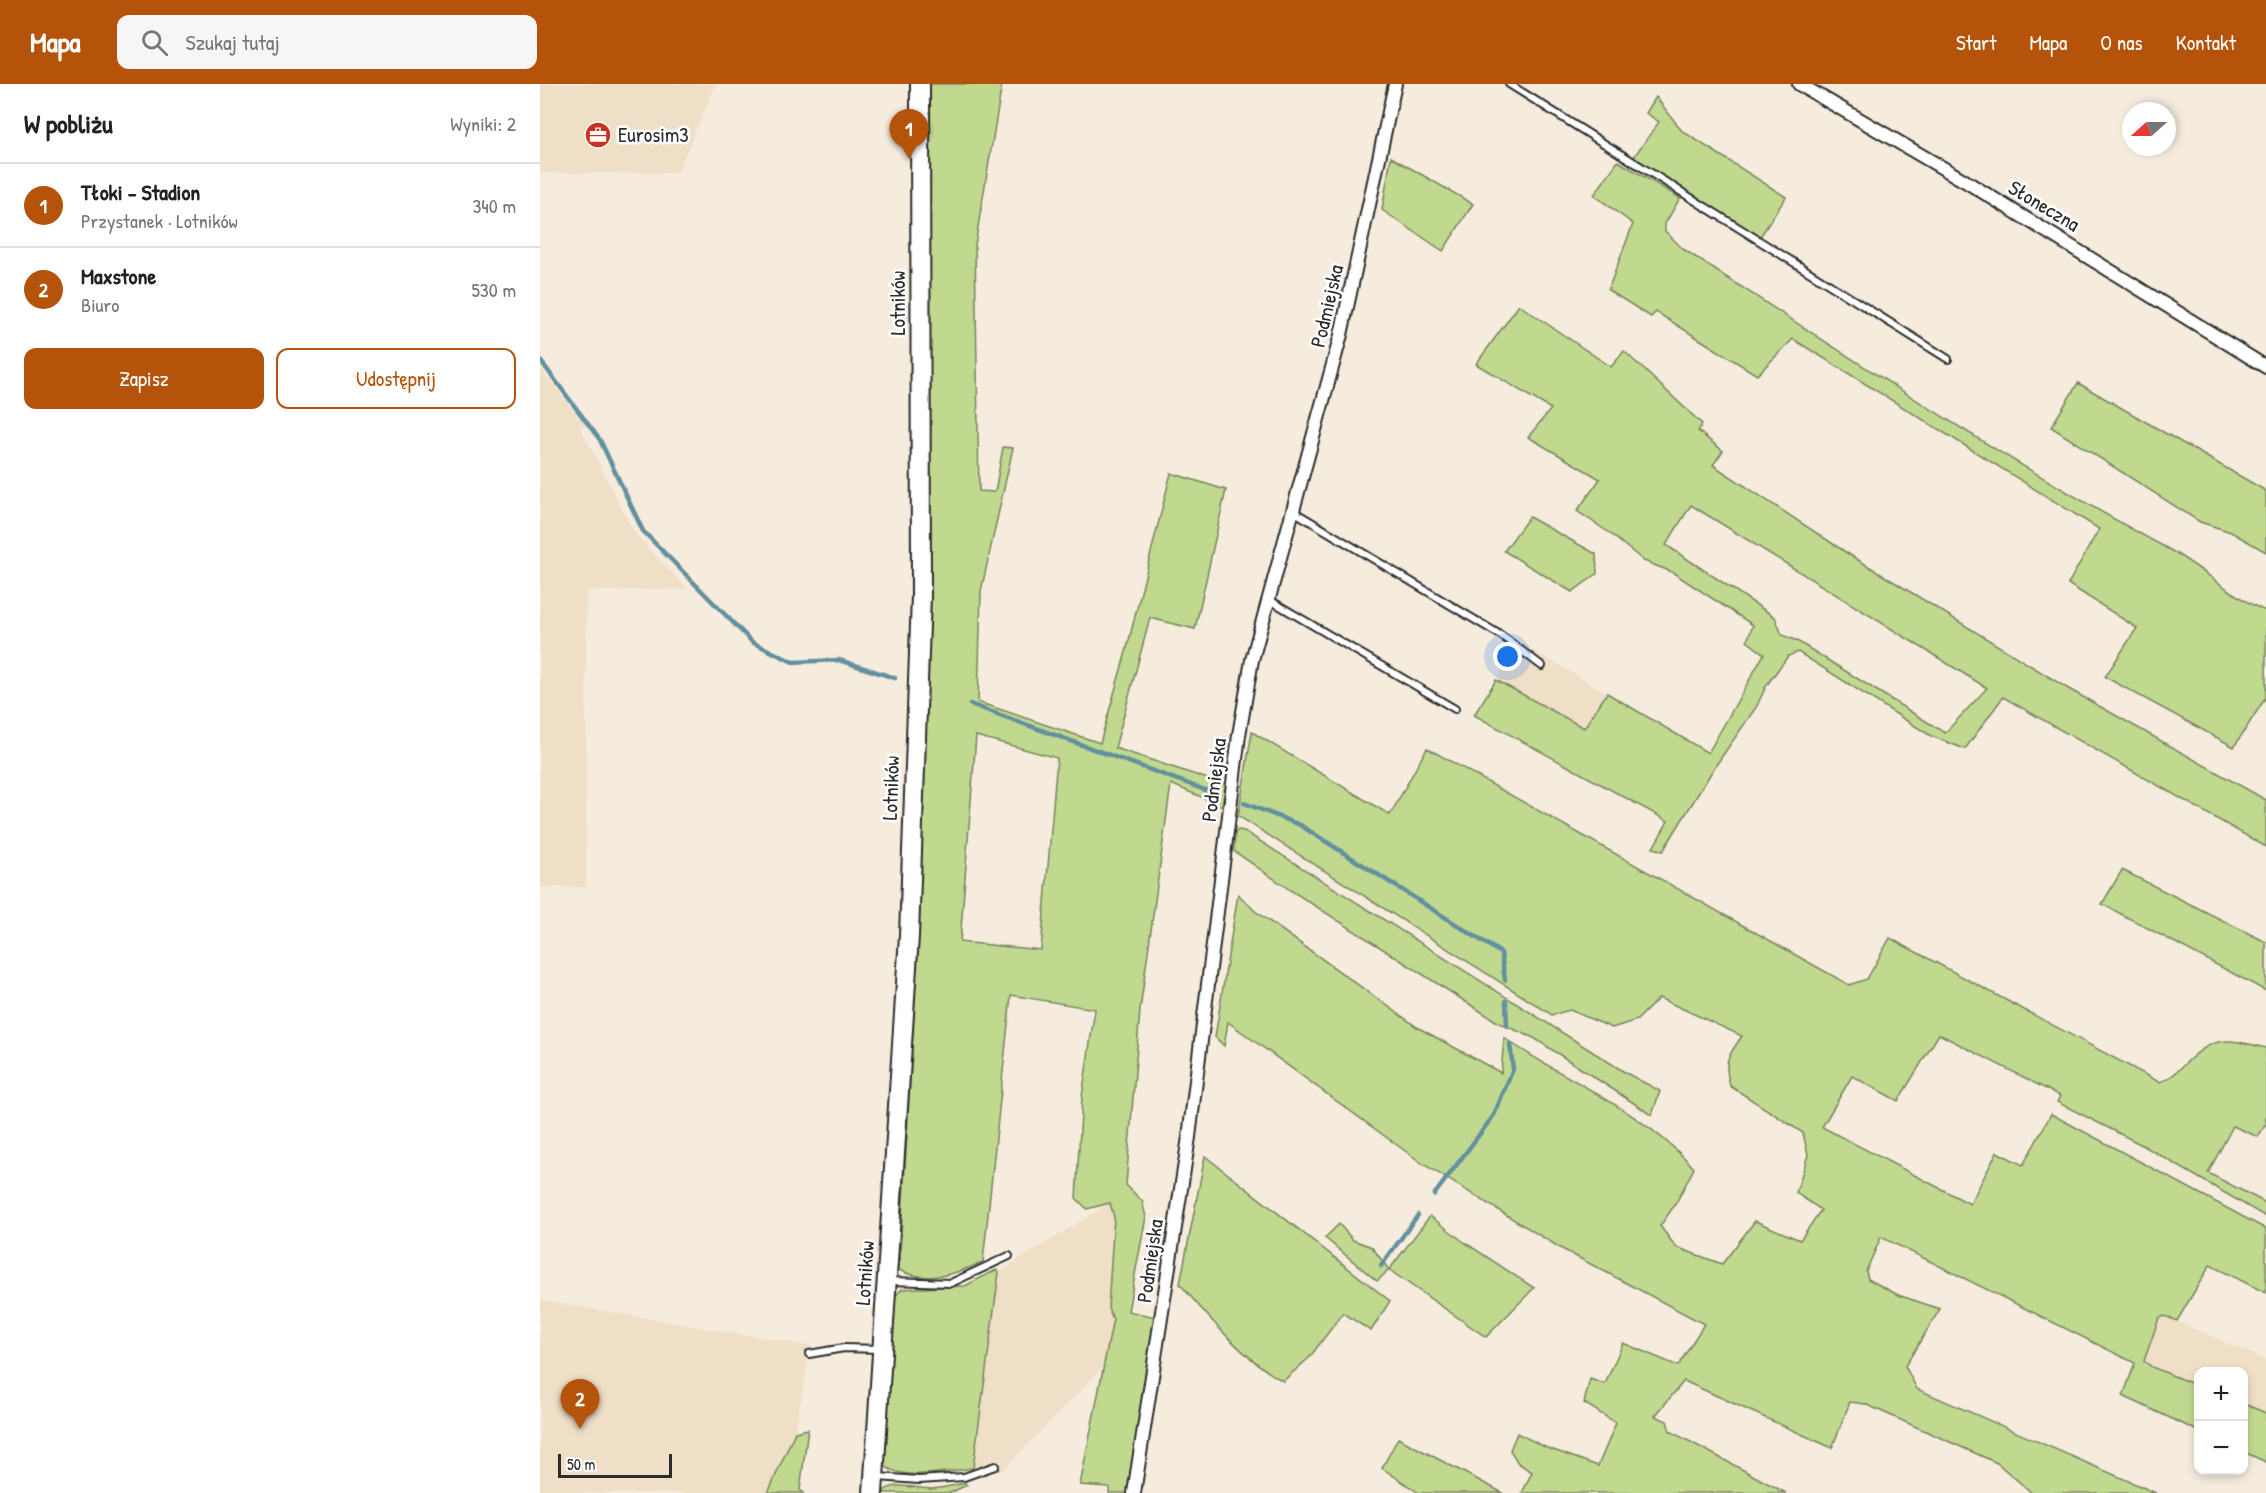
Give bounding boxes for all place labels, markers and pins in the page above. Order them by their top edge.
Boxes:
pin: 1 [890,110,928,159]
office icon: Eurosim3 [583,120,613,150]
place label: Eurosim3 [618,120,689,149]
pin: 2 [560,1380,600,1429]

